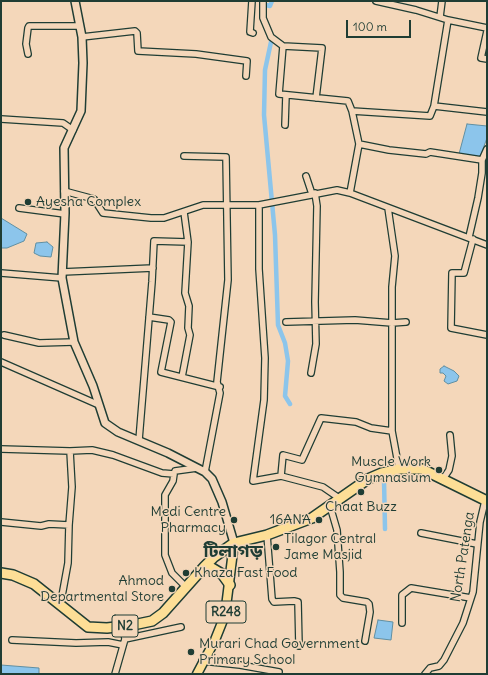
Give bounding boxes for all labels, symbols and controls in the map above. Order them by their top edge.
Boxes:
scale bar [348,12,413,38]
text: 100 m [353,19,387,34]
place label: Ayesha Complex [36,194,141,210]
marker: Ayesha Complex [23,197,33,207]
place label: Muscle Work Gymnasium [351,454,431,486]
marker: Muscle Work Gymnasium [434,465,444,475]
marker: Chaat Buzz [356,487,366,497]
place label: Chaat Buzz [325,499,397,515]
place label: Medi Centre Pharmacy [151,504,226,536]
street label: North Patenga [448,511,478,603]
place label: 16ANA [270,512,311,528]
marker: Medi Centre Pharmacy [229,515,239,525]
marker: 16ANA [314,515,324,525]
place label: Tilagor Central Jame Masjid [284,531,376,564]
district label: টিলাগড় [203,541,263,563]
marker: Tilagor Central Jame Masjid [271,542,281,552]
place label: Khaza Fast Food [194,565,298,581]
marker: Khaza Fast Food [181,568,191,578]
place label: Ahmod Departmental Store [40,573,164,606]
marker: Ahmod Departmental Store [167,584,177,594]
road number: R248 [206,601,246,623]
road number: N2 [112,615,138,637]
place label: Murari Chad Government Primary School [199,636,360,668]
marker: Murari Chad Government Primary School [186,647,196,657]

